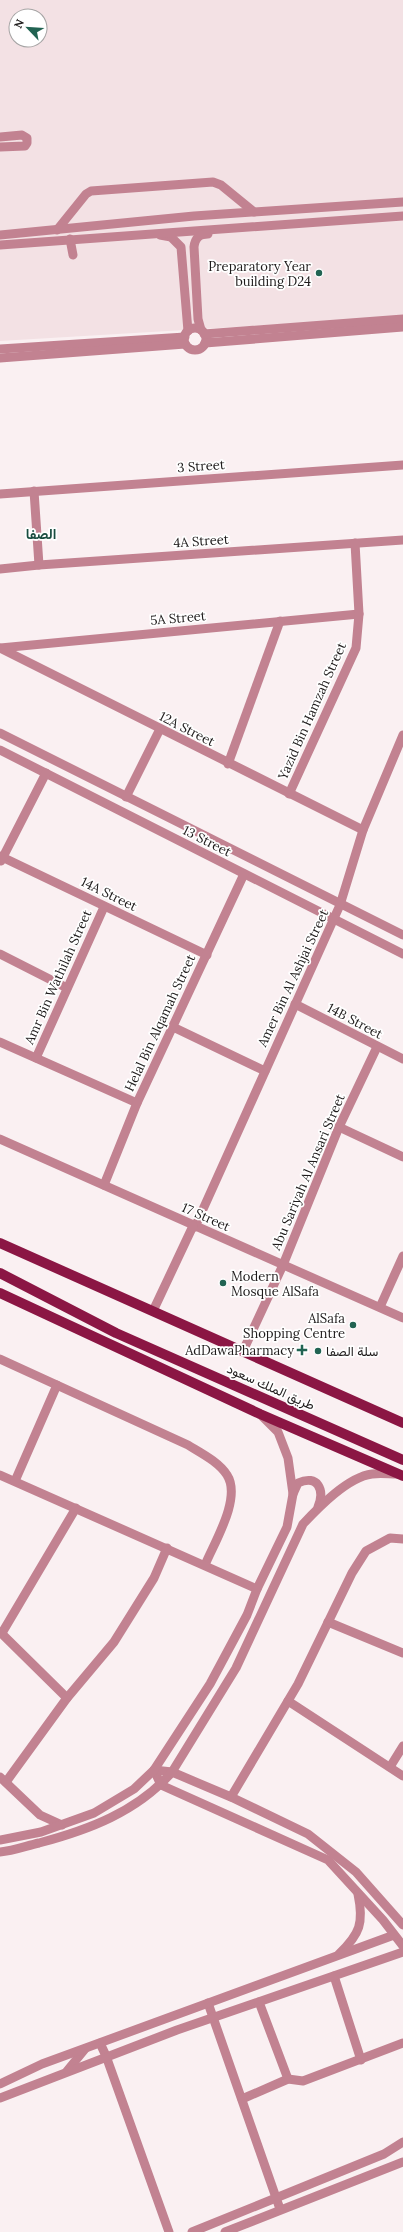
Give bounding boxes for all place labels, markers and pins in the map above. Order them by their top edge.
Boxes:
place label: Preparatory Year building D24 [208,258,311,290]
marker: Preparatory Year building D24 [314,268,324,278]
place label: Modern Mosque AlSafa [231,1268,319,1300]
marker: Modern Mosque AlSafa [218,1278,228,1288]
place label: AlSafa Shopping Centre [243,1310,345,1342]
marker: AlSafa Shopping Centre [348,1320,358,1330]
place label: AdDawaPharmacy [184,1342,294,1359]
place label: سلة الصفا [326,1343,378,1360]
marker: AdDawaPharmacy [297,1345,307,1355]
marker: سلة الصفا [313,1346,323,1356]

